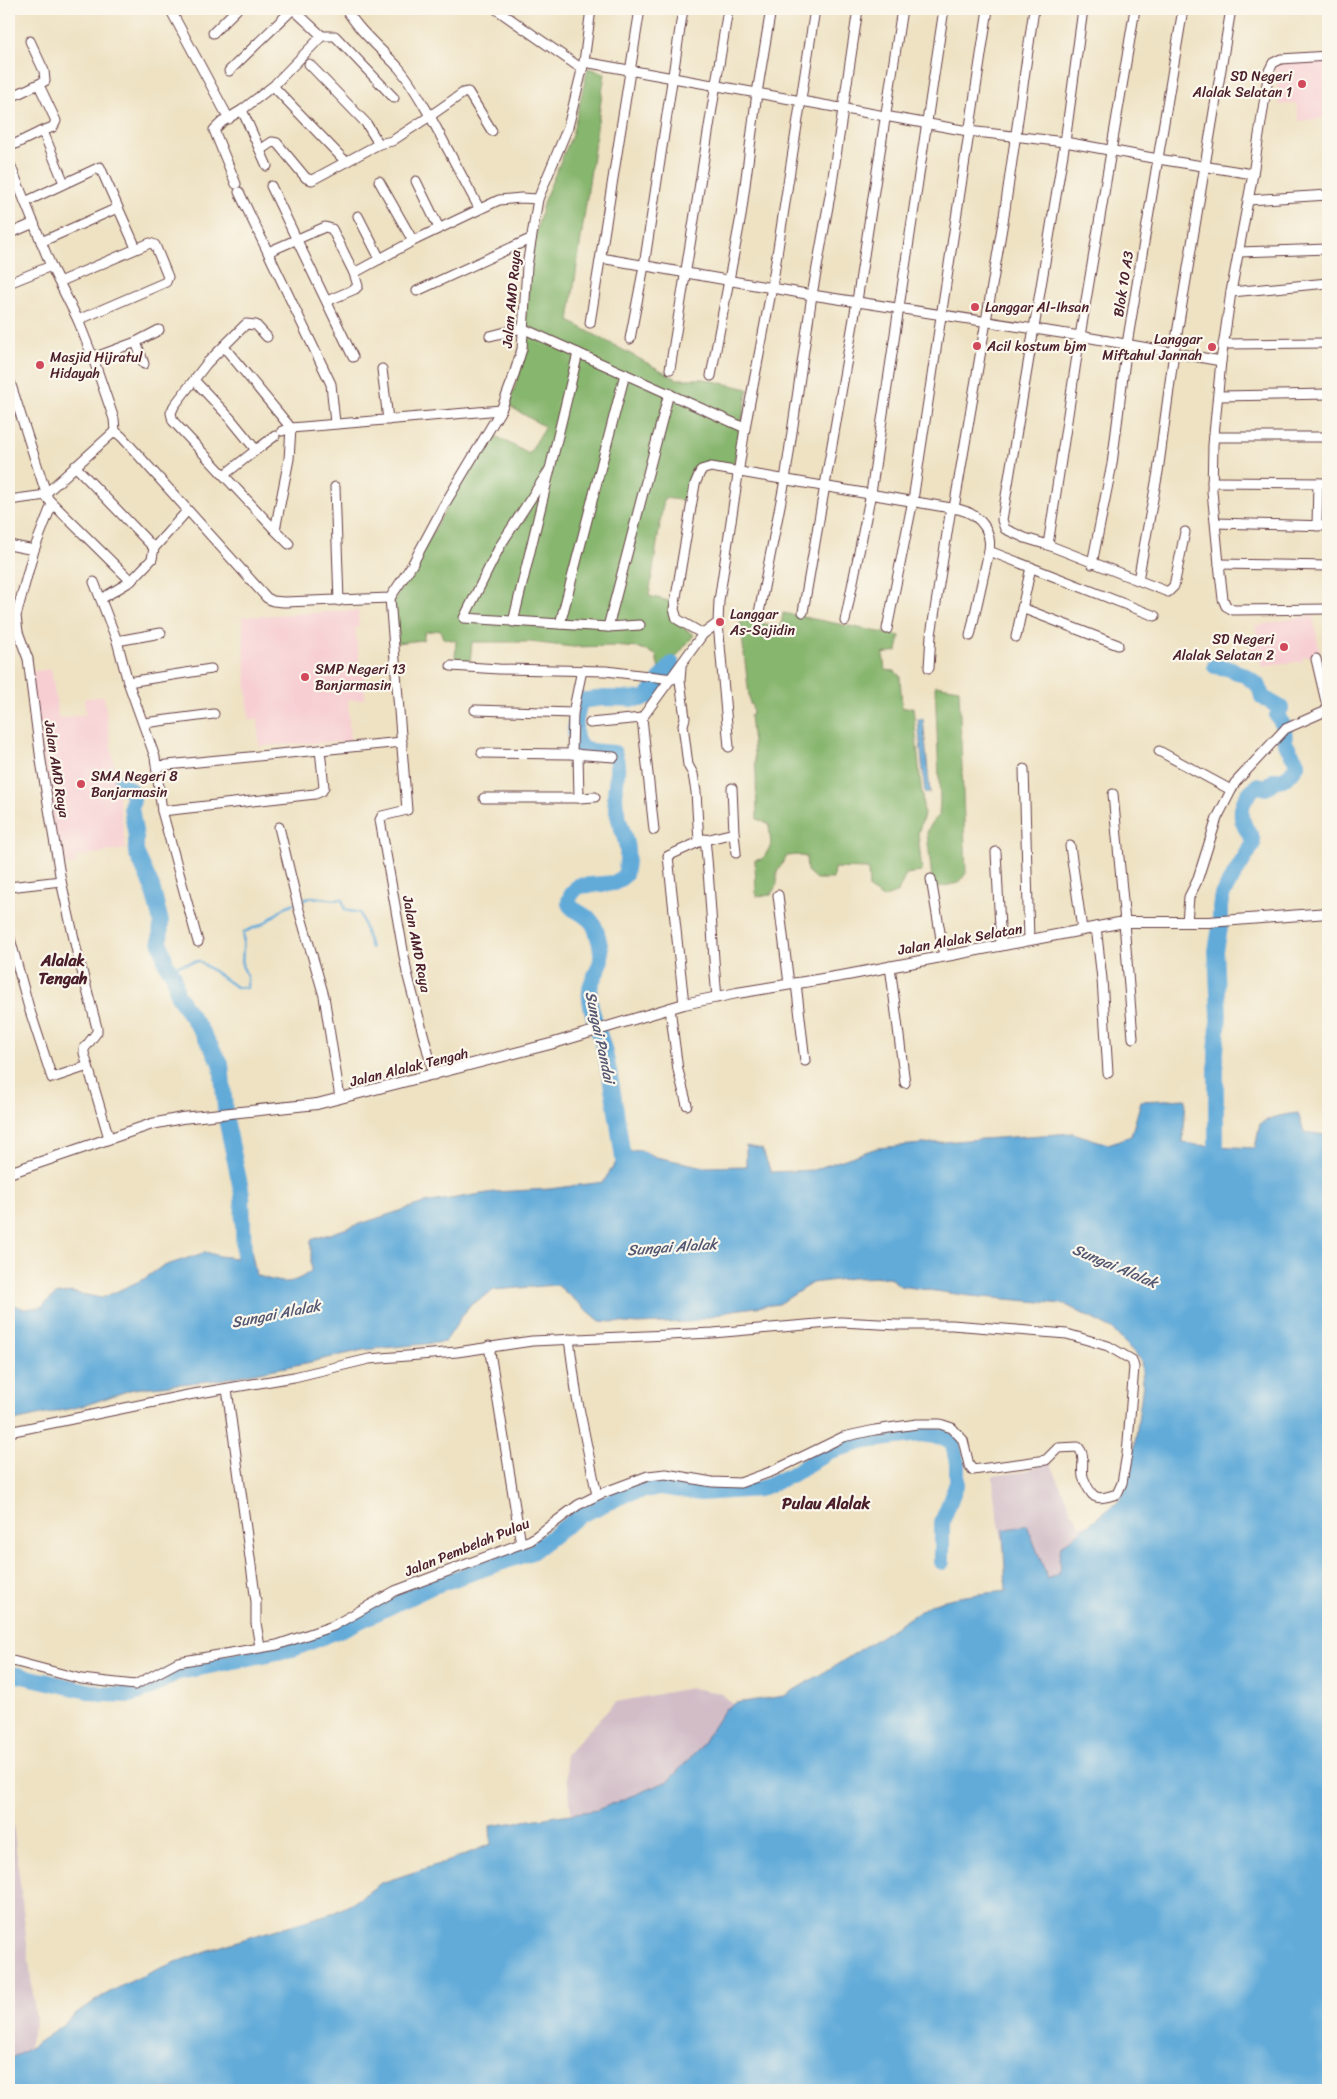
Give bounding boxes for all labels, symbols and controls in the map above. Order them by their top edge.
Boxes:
place label: SD Negeri Alalak Selatan 1 [1192,64,1293,105]
marker: SD Negeri Alalak Selatan 1 [1296,78,1308,90]
street label: Jalan AMD Raya [495,248,528,350]
street label: Blok 10 A3 [1106,249,1141,319]
place label: Langgar Al-Ihsan [985,295,1089,320]
marker: Langgar Al-Ihsan [969,301,981,313]
place label: Langgar Miftahul Jannah [1102,327,1203,368]
place label: Acil kostum bjm [986,334,1087,359]
marker: Acil kostum bjm [971,340,983,352]
marker: Langgar Miftahul Jannah [1206,341,1218,353]
place label: Masjid Hijratul Hidayah [50,345,144,386]
marker: Masjid Hijratul Hidayah [34,359,46,371]
place label: Langgar As-Sajidin [729,602,796,643]
marker: Langgar As-Sajidin [714,616,726,628]
place label: SD Negeri Alalak Selatan 2 [1172,627,1275,668]
marker: SD Negeri Alalak Selatan 2 [1278,641,1290,653]
place label: SMP Negeri 13 Banjarmasin [315,657,406,698]
marker: SMP Negeri 13 Banjarmasin [299,671,311,683]
street label: Jalan AMD Raya [36,718,77,820]
place label: SMA Negeri 8 Banjarmasin [91,764,178,805]
marker: SMA Negeri 8 Banjarmasin [75,778,87,790]
street label: Jalan AMD Raya [395,893,438,996]
street label: Jalan Alalak Selatan [895,916,1025,963]
district label: Alalak Tengah [39,946,88,993]
water label: Sungai Pandai [578,989,623,1088]
street label: Jalan Alalak Tengah [346,1041,471,1094]
water label: Sungai Alalak [626,1231,720,1263]
water label: Sungai Alalak [1068,1236,1163,1296]
water label: Sungai Alalak [229,1292,325,1335]
district label: Pulau Alalak [782,1489,870,1518]
street label: Jalan Pembelah Pulau [400,1511,534,1584]

